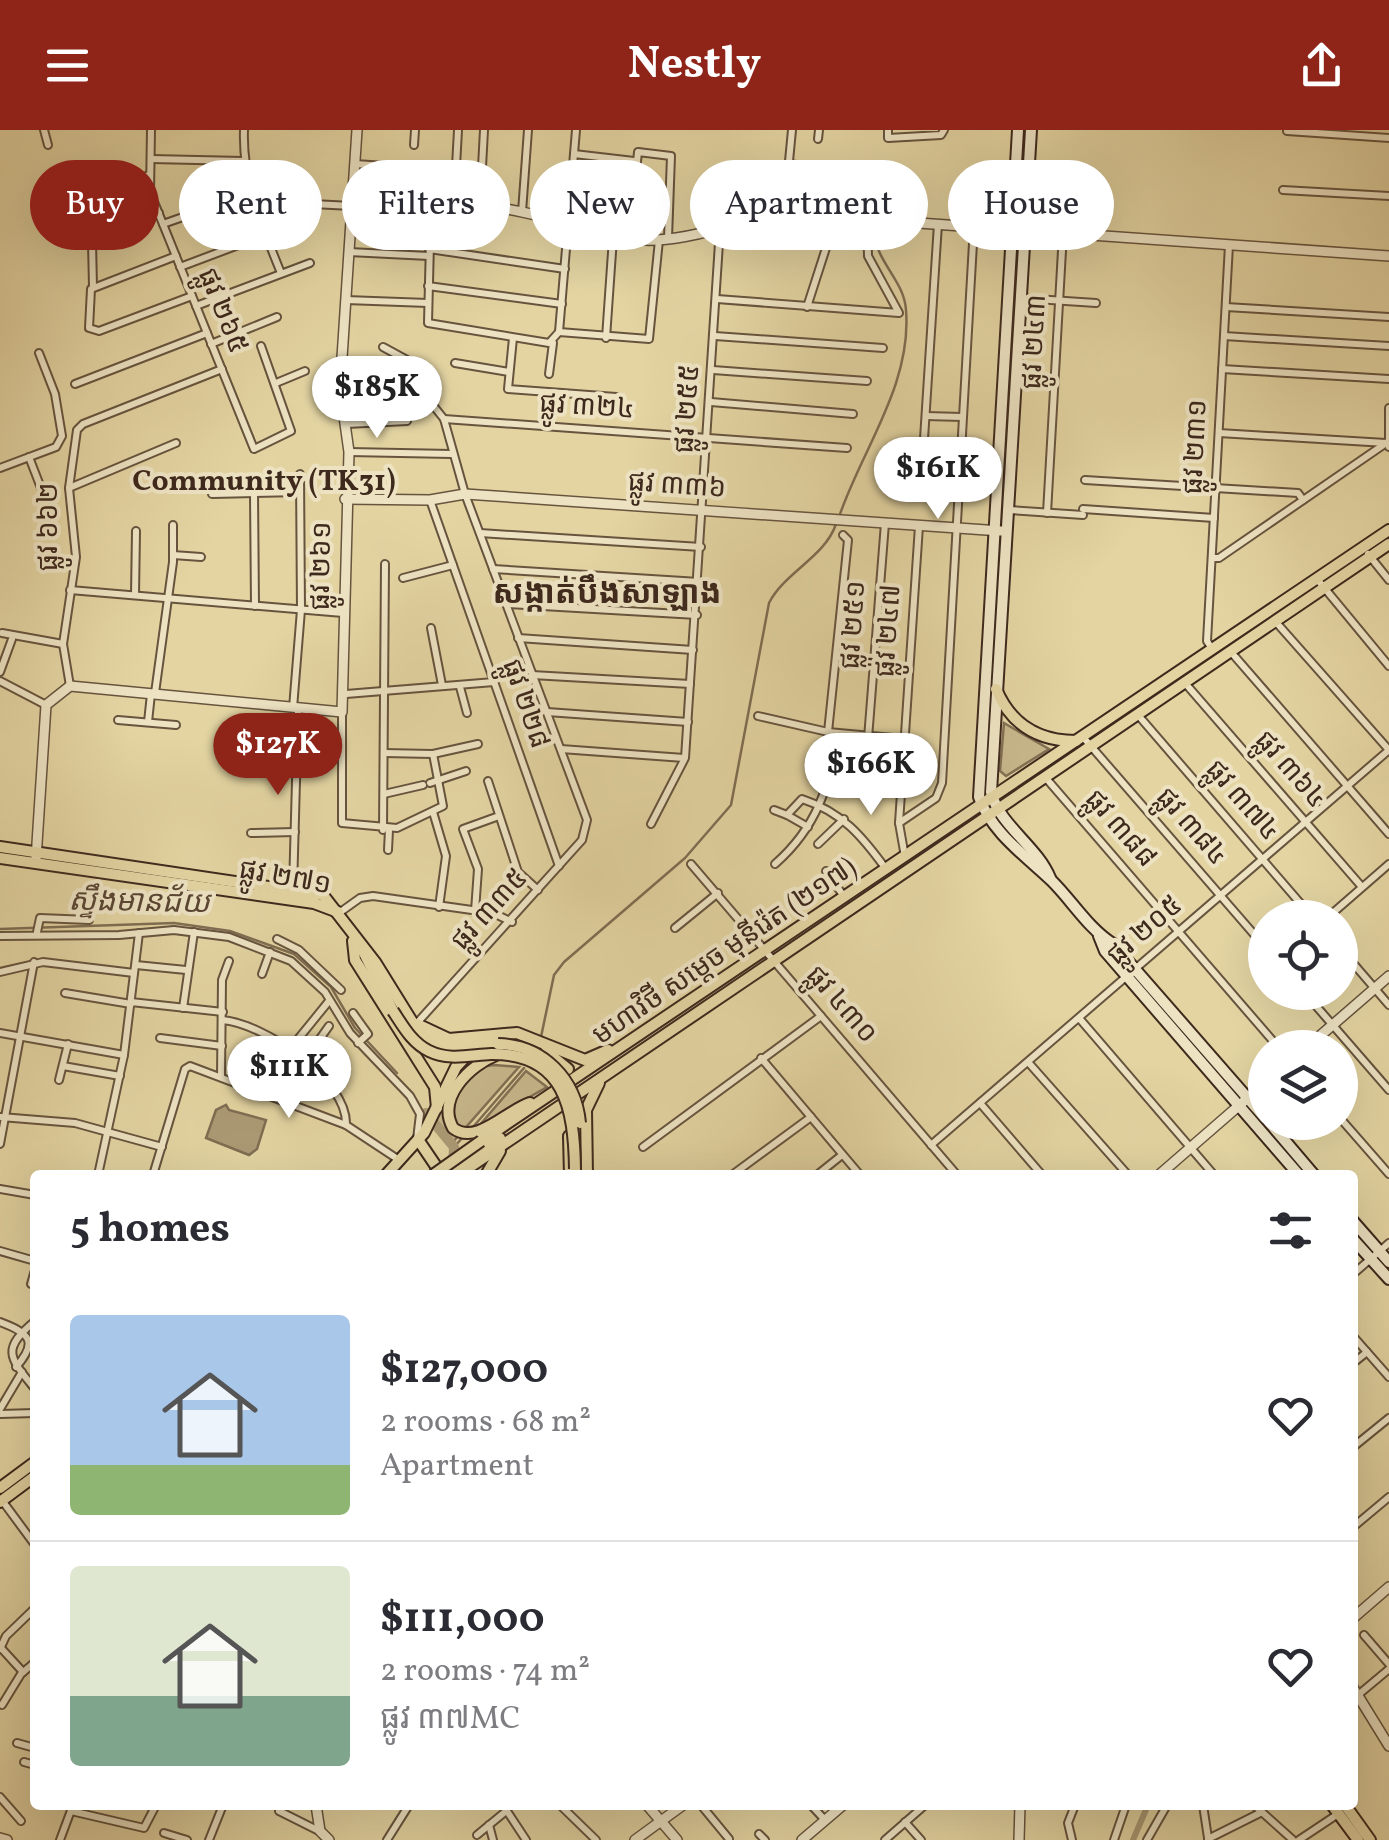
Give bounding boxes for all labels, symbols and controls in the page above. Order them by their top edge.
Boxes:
text: Nestly [628,34,761,97]
icon: menu [40,38,95,93]
icon: share [1294,38,1349,93]
chip: Buy [30,160,159,250]
chip: Rent [179,160,322,250]
chip: Filters [342,160,510,250]
chip: New [530,160,670,250]
chip: Apartment [690,160,928,250]
chip: House [948,160,1114,250]
street label: ផ្លូវ ២៦៥ [184,262,257,361]
street label: ផ្លូវ ២៤៣ [1013,293,1060,391]
pin: $185K [307,356,447,441]
street label: ផ្លូវ ២៥៥ [665,363,714,455]
text: $185K [334,366,420,410]
street label: ផ្លូវ ៣២៤ [538,384,636,433]
street label: ផ្លូវ ២៣១ [1174,398,1221,496]
pin: $161K [868,437,1008,522]
text: $161K [896,447,980,491]
district label: Community (TK31) [132,461,396,503]
street label: ផ្លូវ ៣៣៦ [626,463,727,512]
street label: ផ្លូវ ៦៦២ [30,482,72,572]
street label: ផ្លូវ ២៦១ [302,521,346,611]
district label: សង្កាត់បឹងសាឡាង [492,573,722,617]
street label: ផ្លូវ ២៥១ [831,579,880,671]
street label: ផ្លូវ ២៤៧ [866,583,915,679]
street label: ផ្លូវ ២២៨ [488,654,558,755]
pin: $127K [208,713,348,798]
street label: ផ្លូវ ៣៦៤ [1243,722,1335,820]
text: $127K [235,723,321,767]
pin: $166K [801,733,941,818]
text: $166K [826,743,916,787]
street label: ផ្លូវ ៣៧៤ [1193,752,1288,852]
street label: ផ្លូវ ៣៨៤ [1144,779,1236,877]
street label: ផ្លូវ ៣៨៨ [1073,781,1165,879]
street label: មហាវិថី សម្តេច មុនីរ៉េត (២១៧) [585,848,865,1055]
street label: ផ្លូវ ២៧១ [235,851,334,909]
street label: ផ្លូវ ៣៣៥ [443,860,540,962]
water label: ស្ទឹងមានជ័យ [68,881,212,925]
street label: ផ្លូវ ២០៥ [1099,887,1194,977]
map controls [1248,900,1358,1140]
button: locate [1248,900,1358,1010]
street label: ផ្លូវ ៤៣០ [794,957,886,1055]
button: layers [1248,1030,1358,1140]
pin: $111K [219,1036,359,1121]
text: $111K [249,1046,329,1090]
text: 5 homes [70,1201,230,1260]
icon: filters [1263,1203,1318,1258]
text: $127,000 [380,1342,548,1401]
icon: home [150,1355,270,1475]
icon: heart [1263,1388,1318,1443]
text: 2 rooms · 68 m² [380,1401,591,1445]
text: Apartment [380,1445,534,1489]
text: $111,000 [380,1591,545,1650]
icon: home [150,1606,270,1726]
icon: heart [1263,1639,1318,1694]
text: 2 rooms · 74 m² [380,1650,590,1694]
text: ផ្លូវ ៣៧MC [380,1698,520,1742]

